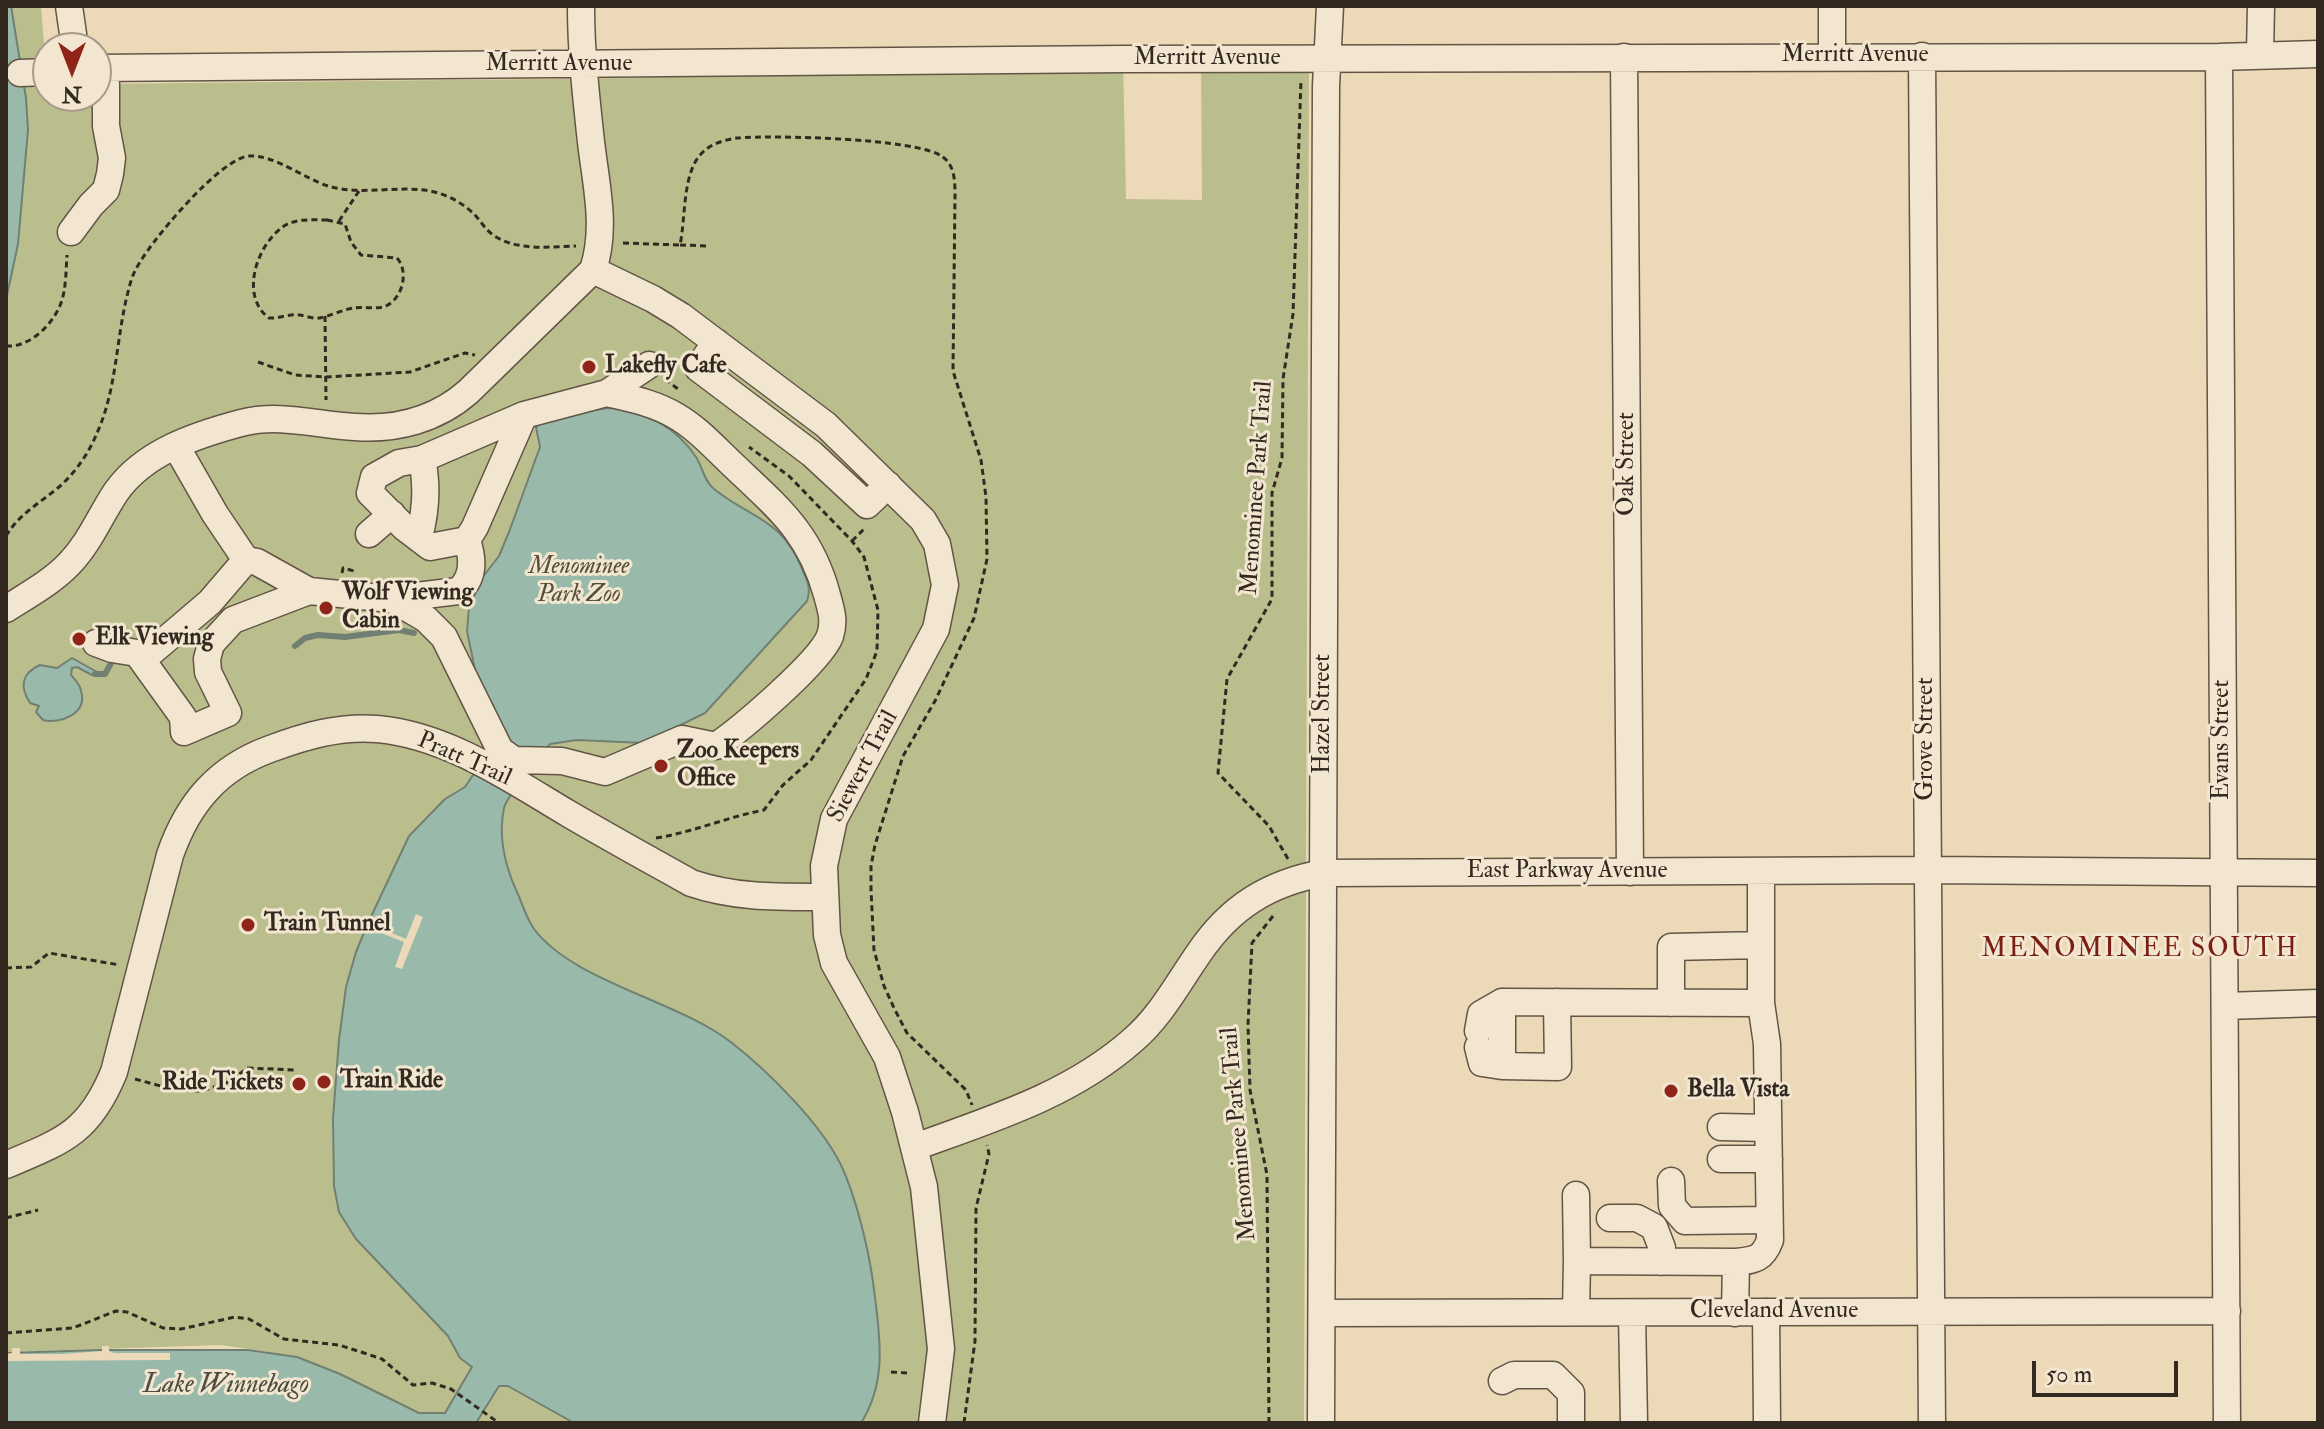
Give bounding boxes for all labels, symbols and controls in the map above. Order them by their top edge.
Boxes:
north arrow [32,32,112,112]
street label: Merritt Avenue [1781,42,1929,70]
street label: Merritt Avenue [1133,45,1281,73]
street label: Merritt Avenue [485,51,633,79]
text: N [62,80,82,108]
place label: Lakefly Cafe [605,353,726,381]
marker: Lakefly Cafe [580,358,598,376]
street label: Menominee Park Trail [1236,380,1280,596]
street label: Oak Street [1614,412,1642,516]
park label: Menominee Park Zoo [529,554,629,610]
place label: Wolf Viewing Cabin [342,580,473,636]
marker: Wolf Viewing Cabin [317,599,335,617]
place label: Elk Viewing [95,625,214,653]
marker: Elk Viewing [70,630,88,648]
street label: Hazel Street [1310,654,1338,774]
street label: Grove Street [1913,677,1941,801]
street label: Evans Street [2209,680,2237,800]
street label: Siewert Trail [823,706,905,828]
street label: Pratt Trail [413,727,515,793]
place label: Zoo Keepers Office [677,738,799,794]
marker: Zoo Keepers Office [652,757,670,775]
street label: East Parkway Avenue [1466,858,1668,886]
place label: Train Tunnel [264,911,391,939]
marker: Train Tunnel [239,916,257,934]
district label: MENOMINEE SOUTH [1981,934,2299,966]
street label: Menominee Park Trail [1216,1026,1264,1242]
place label: Train Ride [340,1068,443,1096]
place label: Ride Tickets [162,1070,283,1098]
marker: Train Ride [315,1073,333,1091]
marker: Ride Tickets [290,1075,308,1093]
place label: Bella Vista [1687,1077,1789,1105]
marker: Bella Vista [1662,1082,1680,1100]
street label: Cleveland Avenue [1690,1298,1858,1326]
scale bar [2036,1345,2182,1395]
text: 50 m [2046,1359,2092,1390]
water label: Lake Winnebago [143,1370,309,1402]

